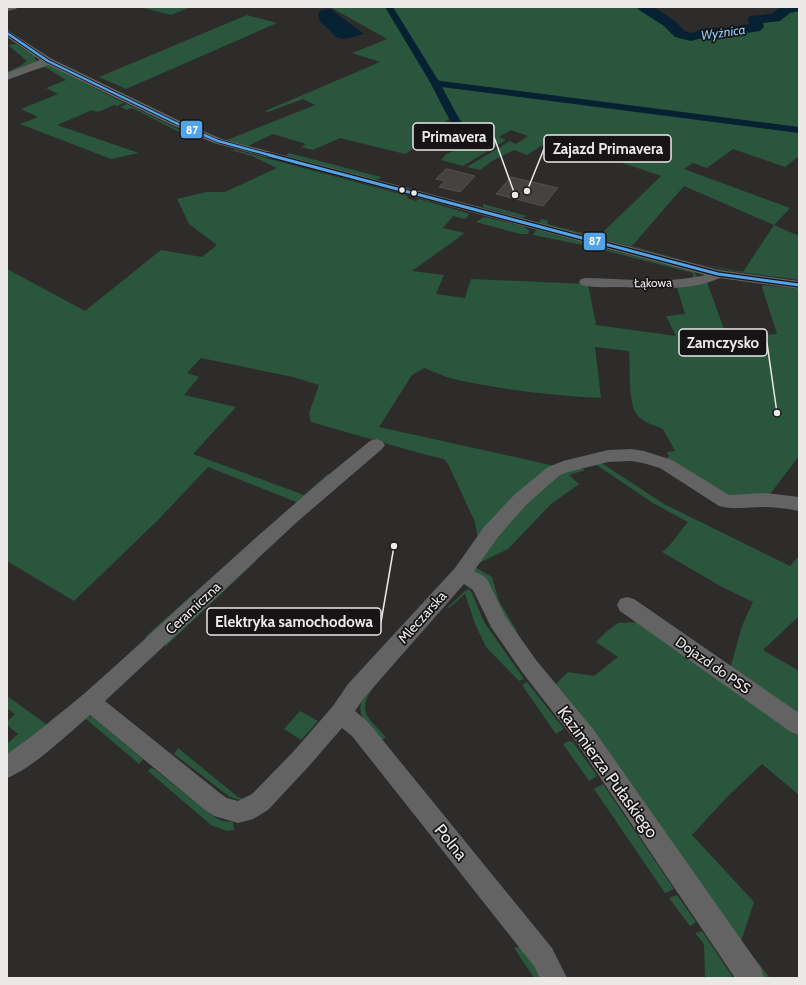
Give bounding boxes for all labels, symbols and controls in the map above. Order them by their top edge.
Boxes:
water label: Wyżnica [700,21,746,43]
line badge: 87 [180,120,203,139]
text: 87 [186,123,199,137]
callout: Primavera [413,123,494,150]
text: Primavera [422,128,487,146]
callout: Zajazd Primavera [544,135,671,162]
text: Zajazd Primavera [553,140,664,158]
unlabelled marker [397,185,407,195]
unlabelled marker [409,188,419,198]
line badge: 87 [583,232,606,251]
text: 87 [589,234,602,248]
street label: Łąkowa [634,275,672,290]
callout: Zamczysko [679,329,767,356]
text: Zamczysko [687,334,760,352]
street label: Ceramiczna [161,578,225,638]
street label: Mleczarska [394,587,450,647]
callout: Elektryka samochodowa [207,608,381,635]
text: Elektryka samochodowa [215,613,374,631]
street label: Dojazd do PSS [672,632,754,698]
street label: Kazimierza Pułaskiego [554,702,662,842]
street label: Polna [430,820,472,865]

